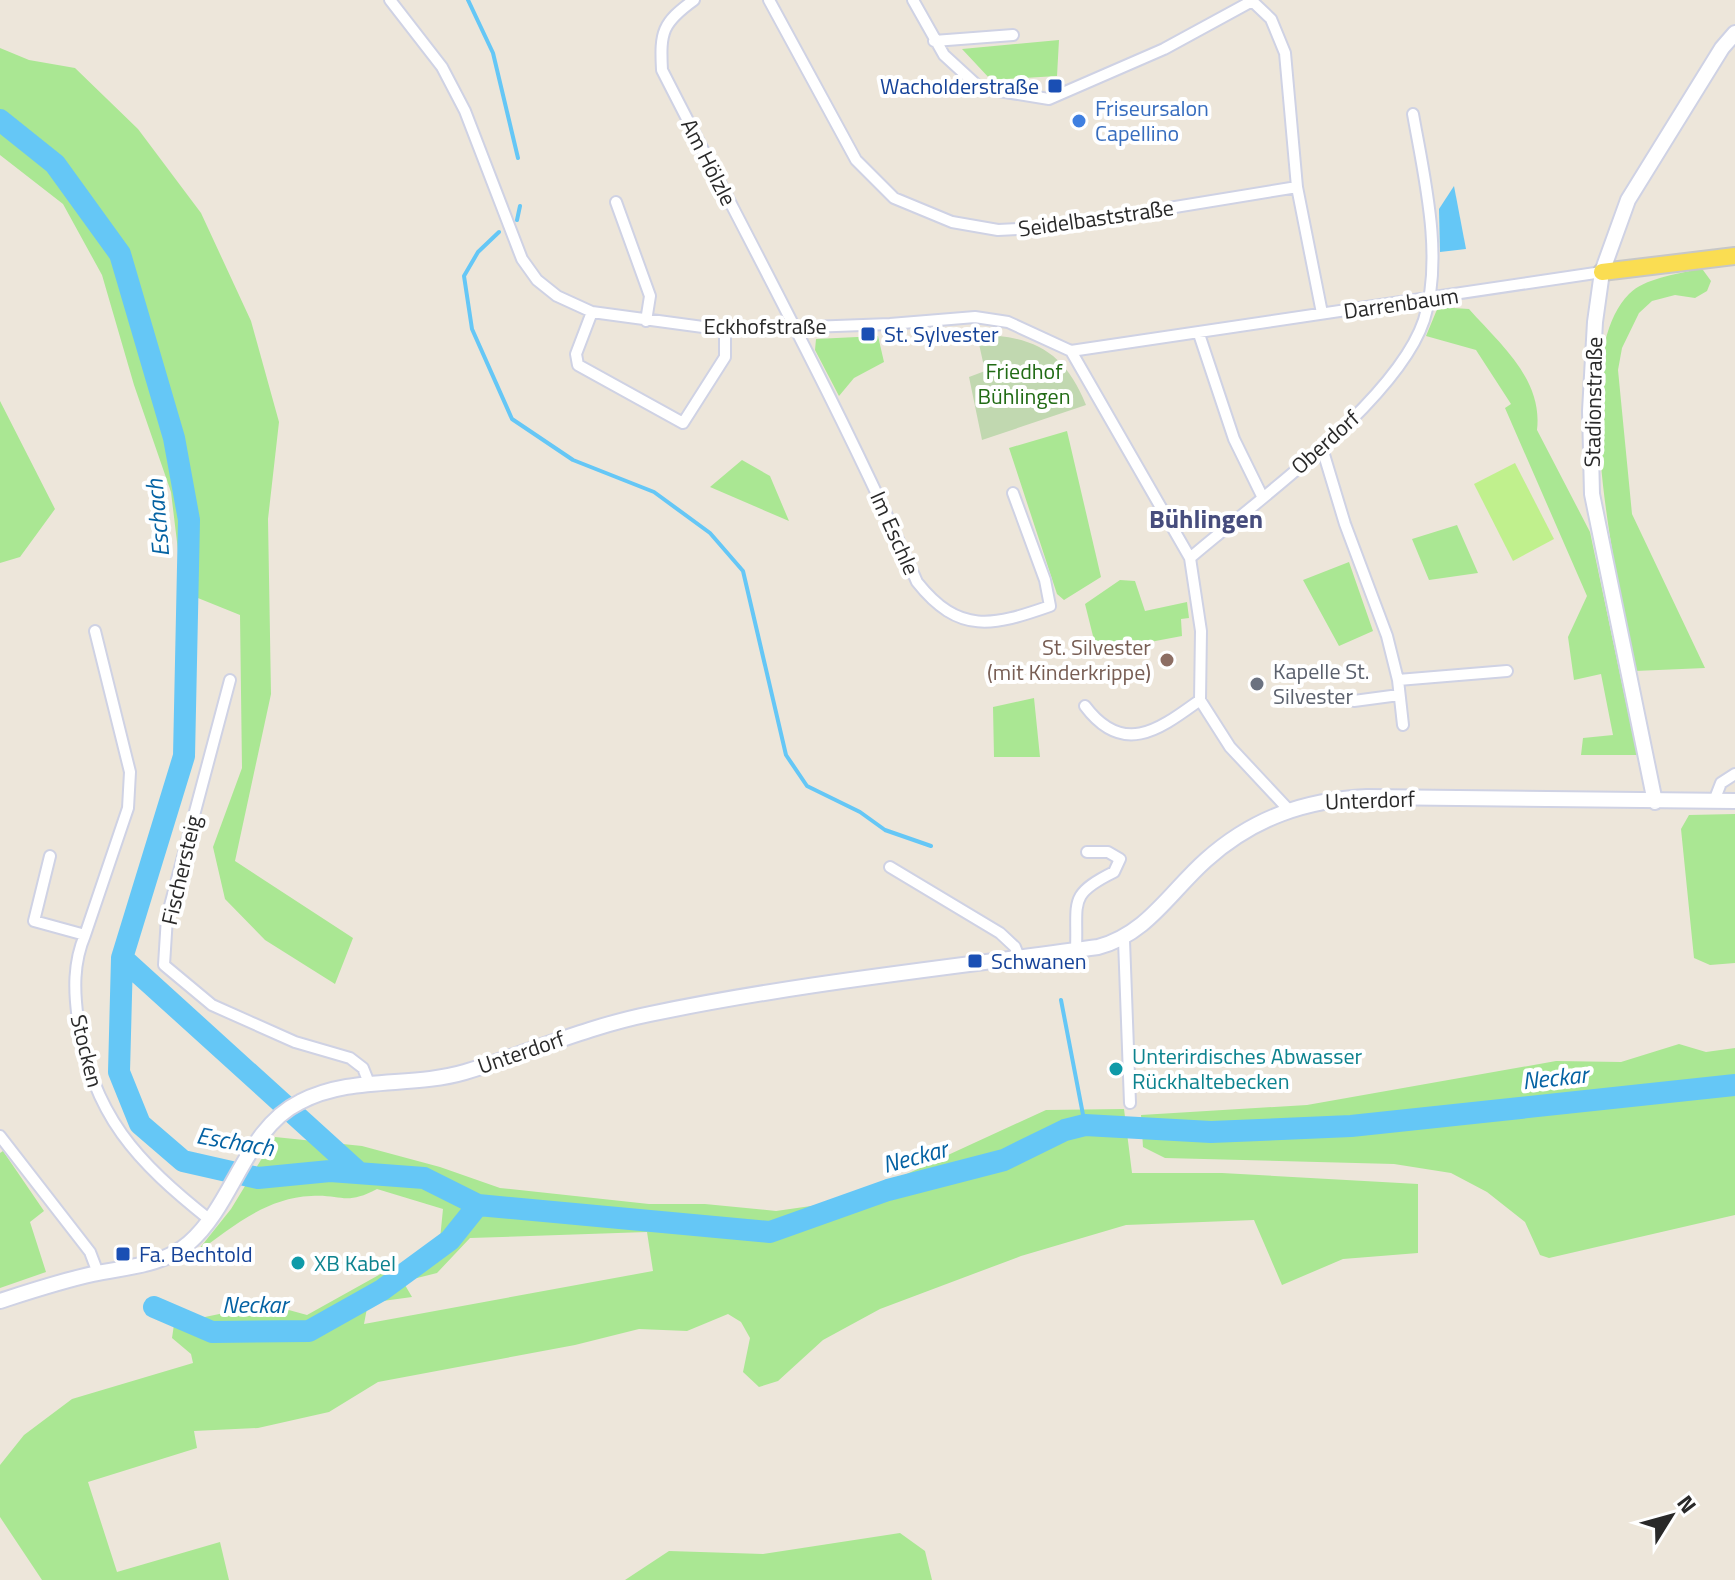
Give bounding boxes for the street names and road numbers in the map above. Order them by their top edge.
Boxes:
street label: Am Hölzle [673,112,745,212]
street label: Seidelbaststraße [1016,190,1176,246]
street label: Darrenbaum [1341,278,1461,328]
street label: Eckhofstraße [703,309,827,343]
street label: Stadionstraße [1575,336,1611,468]
street label: Oberdorf [1283,401,1368,482]
street label: Im Eschle [861,486,929,580]
street label: Unterdorf [1324,781,1416,819]
street label: Fischersteig [152,812,210,928]
street label: Stocken [62,1011,112,1091]
street label: Unterdorf [473,1021,570,1083]

